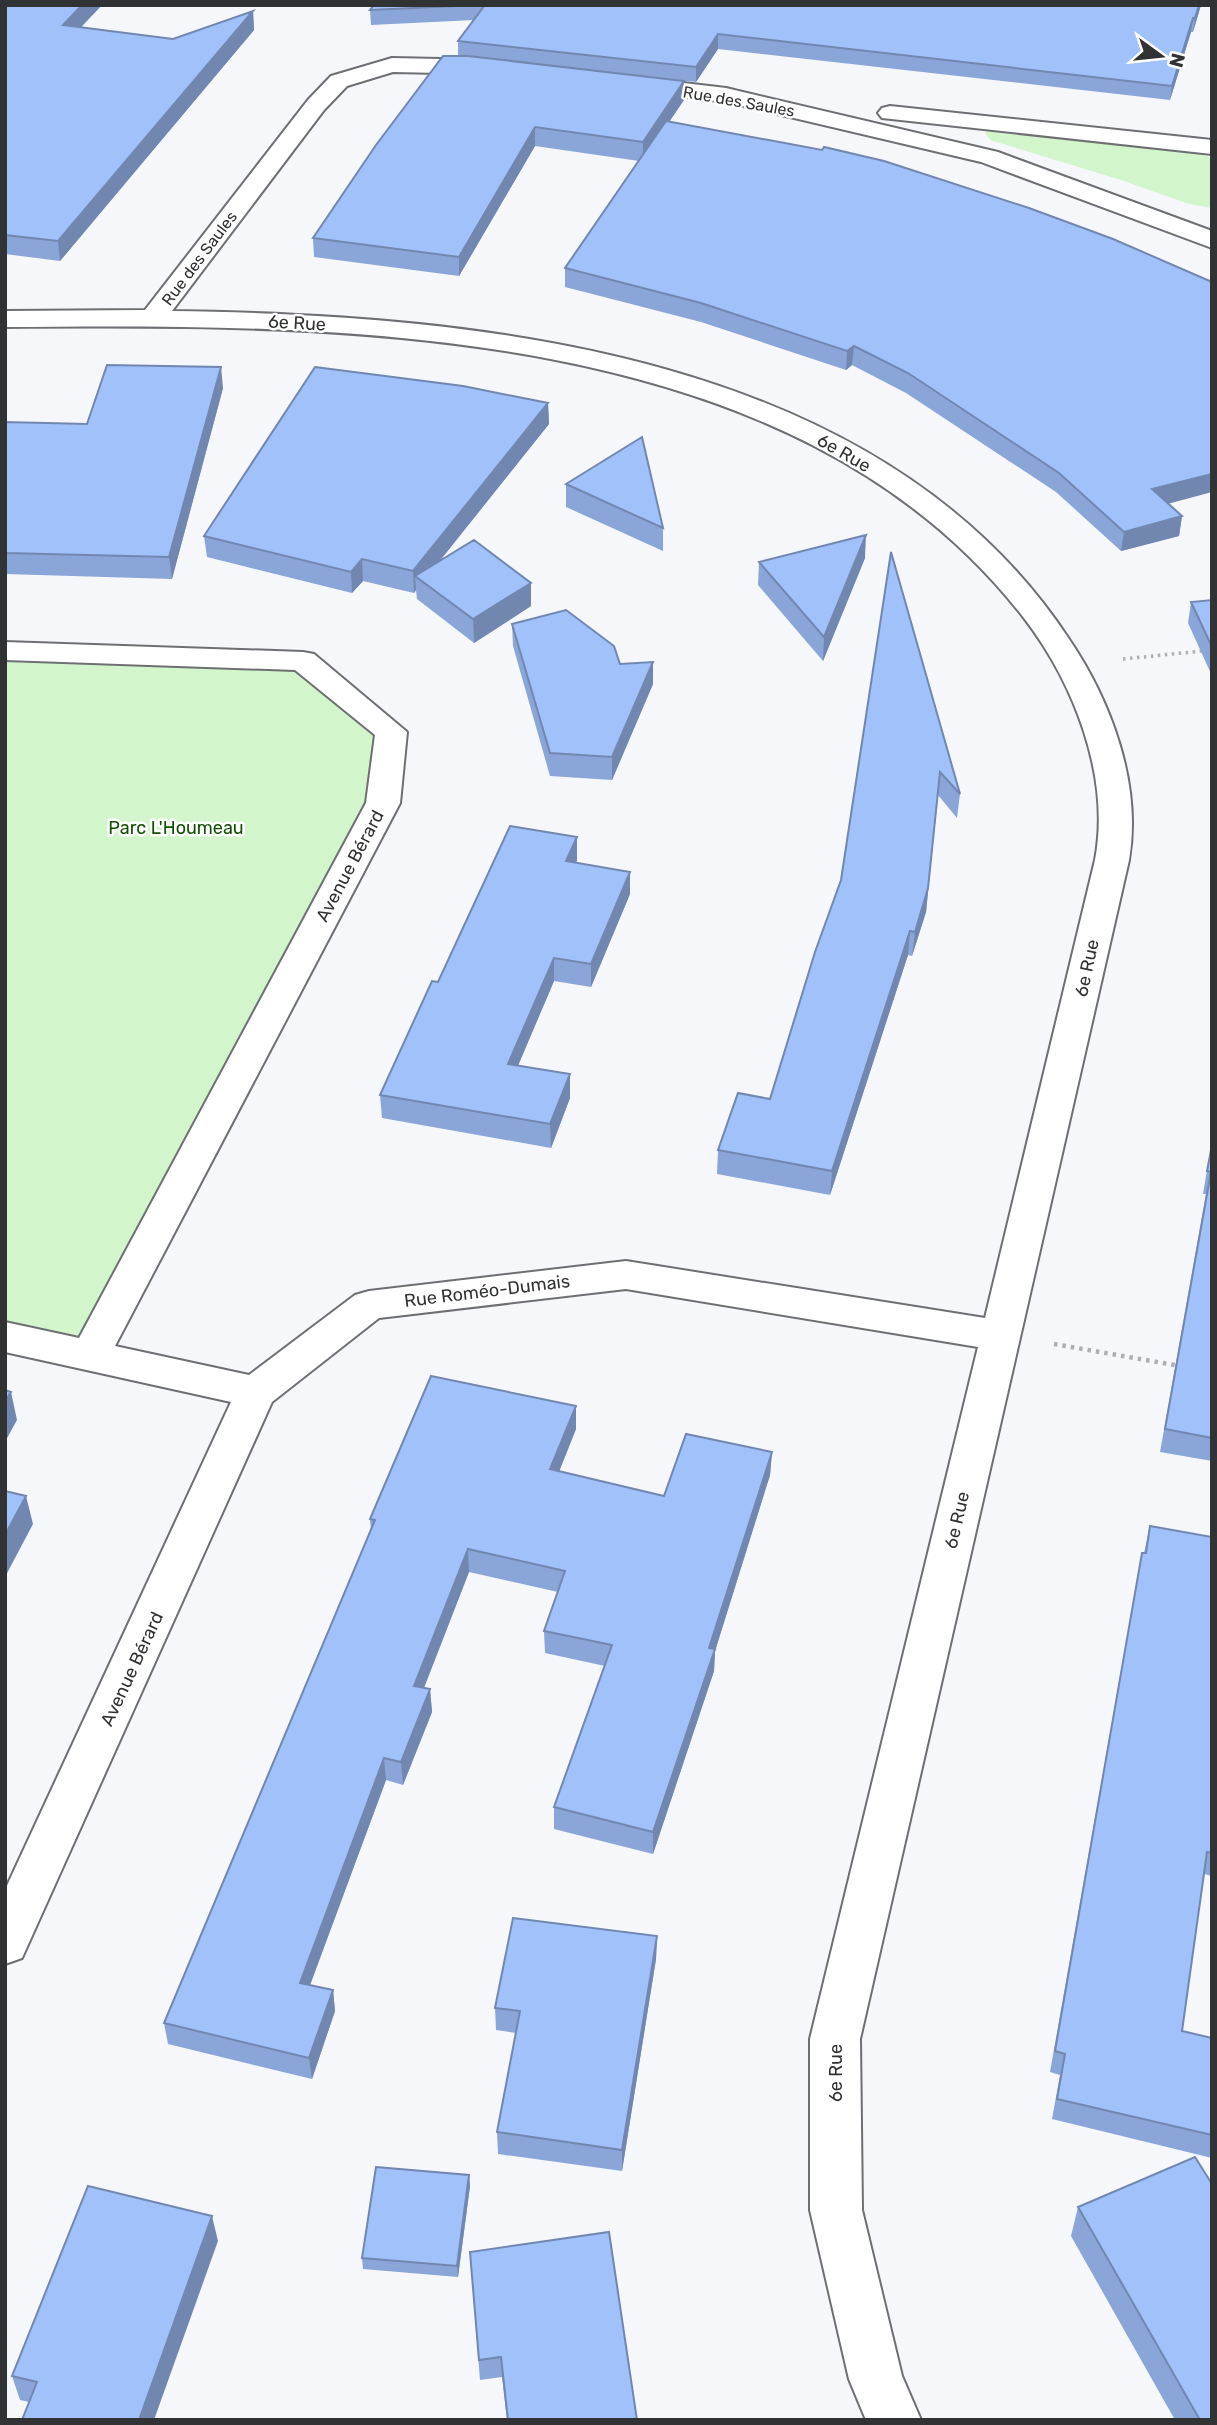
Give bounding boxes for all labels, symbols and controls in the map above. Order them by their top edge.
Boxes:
north arrow [1126,21,1196,91]
text: N [1164,51,1190,70]
street label: Rue des Saules [682,82,796,121]
street label: Rue des Saules [158,207,241,309]
street label: 6e Rue [267,310,327,336]
street label: 6e Rue [813,429,875,477]
street label: Avenue Bérard [311,806,389,926]
park label: Parc L'Houmeau [108,817,244,839]
street label: 6e Rue [1070,937,1104,999]
street label: Rue Roméo-Dumais [403,1270,571,1312]
street label: 6e Rue [940,1489,974,1551]
street label: Avenue Bérard [96,1608,168,1730]
street label: 6e Rue [825,2044,847,2102]

